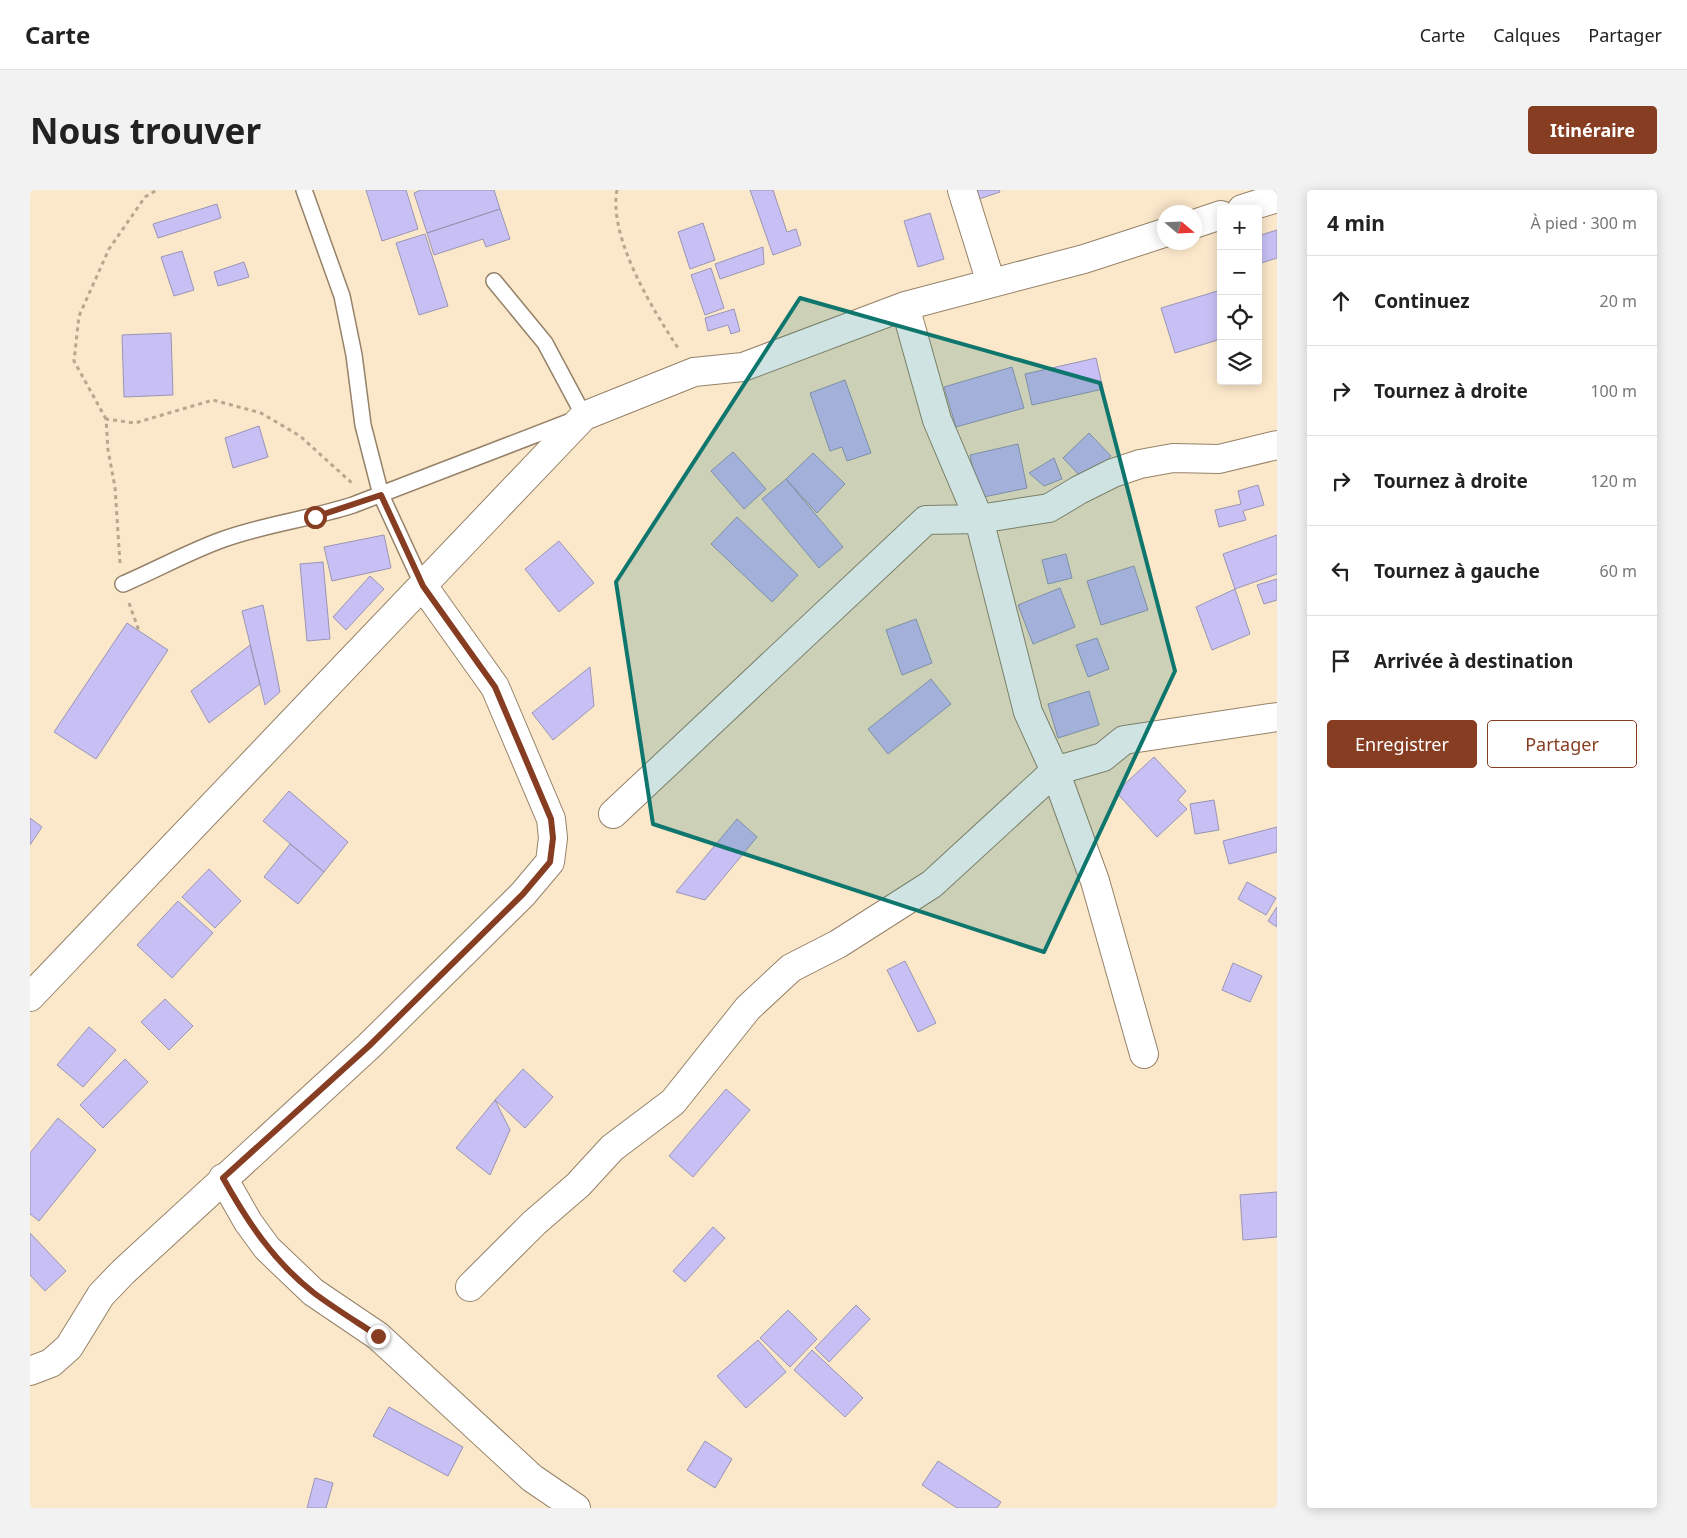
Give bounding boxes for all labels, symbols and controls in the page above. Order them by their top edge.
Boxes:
text: Carte [25,18,90,51]
text: Carte [1420,23,1465,47]
text: Calques [1493,23,1560,47]
text: Partager [1588,23,1662,47]
button: Itinéraire [1528,106,1657,154]
text: Nous trouver [30,107,261,154]
north arrow [1157,205,1202,250]
map controls [1217,205,1262,385]
button: + [1217,205,1262,250]
text: 4 min [1327,209,1385,237]
text: À pied · 300 m [1531,212,1637,234]
button: − [1217,250,1262,295]
icon: ahead [1327,287,1355,315]
text: Continuez [1374,288,1470,314]
text: 20 m [1600,290,1637,312]
button: locate [1217,295,1262,340]
button: layers [1217,340,1262,385]
icon: right [1327,377,1355,405]
text: Tournez à droite [1374,378,1528,404]
text: 100 m [1590,380,1637,402]
icon: right [1327,467,1355,495]
text: Tournez à droite [1374,468,1528,494]
text: 120 m [1590,470,1637,492]
route start [304,506,327,529]
icon: left [1327,557,1355,585]
text: Tournez à gauche [1374,558,1540,584]
text: 60 m [1600,560,1637,582]
icon: arrive [1327,647,1355,675]
text: Arrivée à destination [1374,648,1573,674]
button: Enregistrer [1327,720,1477,768]
button: Partager [1487,720,1637,768]
route end [367,1325,390,1348]

